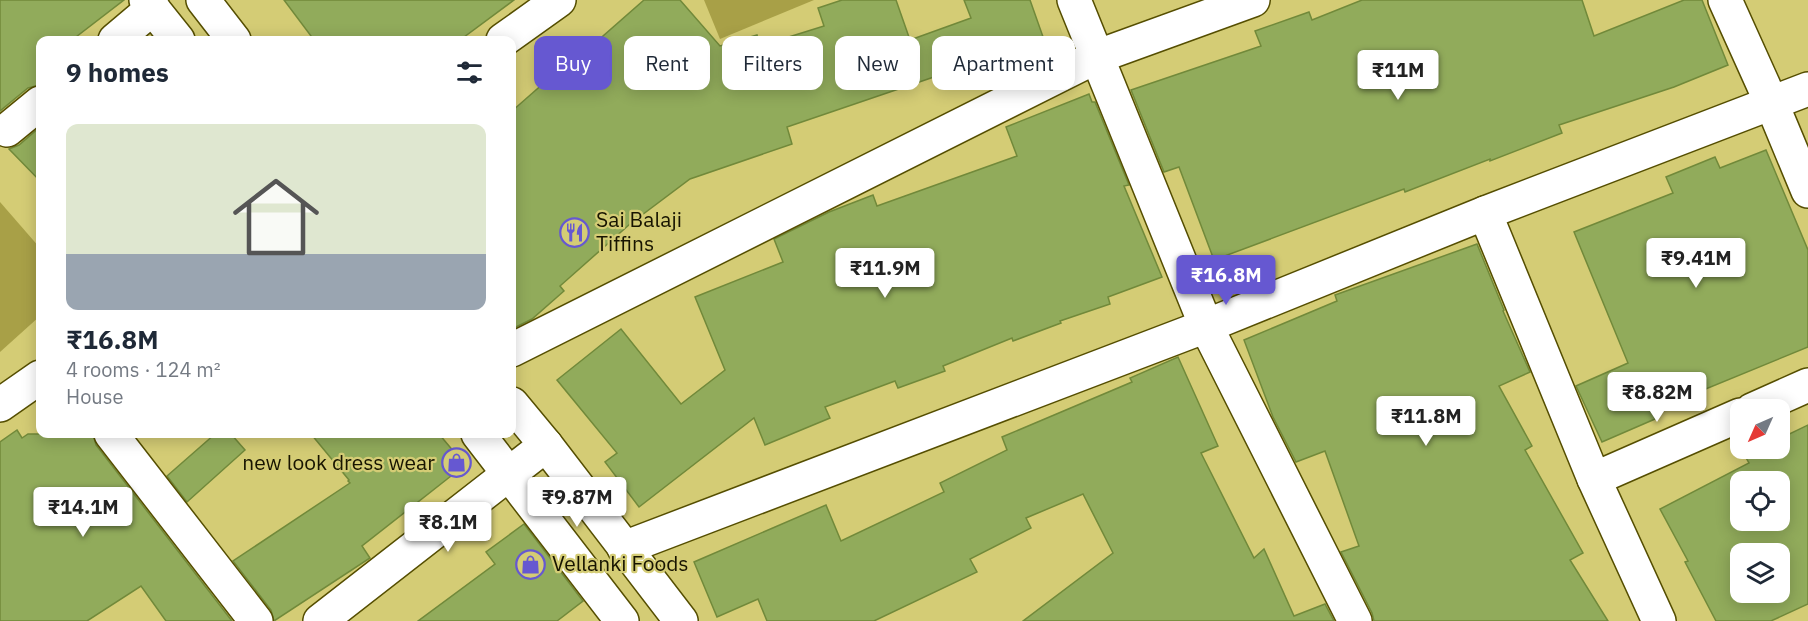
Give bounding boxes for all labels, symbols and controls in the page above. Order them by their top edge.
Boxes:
chip: Buy [534,36,612,90]
chip: Rent [624,36,710,90]
chip: Filters [722,36,823,90]
chip: New [835,36,920,90]
chip: Apartment [932,36,1075,90]
pin: ₹11M [1362,50,1434,101]
text: 9 homes [66,55,169,89]
icon: filters [453,56,486,89]
text: ₹11M [1372,56,1424,83]
icon: home [222,163,330,271]
place label: Sai Balaji Tiffins [596,205,682,257]
restaurant icon: Sai Balaji Tiffins [559,216,591,248]
pin: ₹9.41M [1647,238,1745,289]
text: ₹9.41M [1660,244,1732,271]
pin: ₹11.9M [836,248,934,299]
text: ₹11.9M [849,254,921,281]
pin: ₹16.8M [1177,255,1275,306]
text: ₹16.8M [1190,261,1262,288]
text: ₹16.8M [66,322,159,356]
text: 4 rooms · 124 m² [66,356,221,383]
pin: ₹8.82M [1608,372,1706,423]
text: ₹8.82M [1621,378,1693,405]
text: House [66,383,123,410]
pin: ₹11.8M [1377,396,1475,447]
north arrow [1730,399,1790,459]
map controls [1730,399,1790,603]
text: ₹11.8M [1390,402,1462,429]
shop icon: new look dress wear [440,447,472,479]
place label: new look dress wear [242,448,435,476]
button: locate [1730,471,1790,531]
pin: ₹9.87M [528,477,626,528]
text: ₹9.87M [541,483,613,510]
pin: ₹14.1M [34,487,132,538]
text: ₹14.1M [47,493,119,520]
pin: ₹8.1M [406,502,490,553]
text: ₹8.1M [418,508,478,535]
button: layers [1730,543,1790,603]
shop icon: Vellanki Foods [515,548,547,580]
place label: Vellanki Foods [552,549,689,577]

